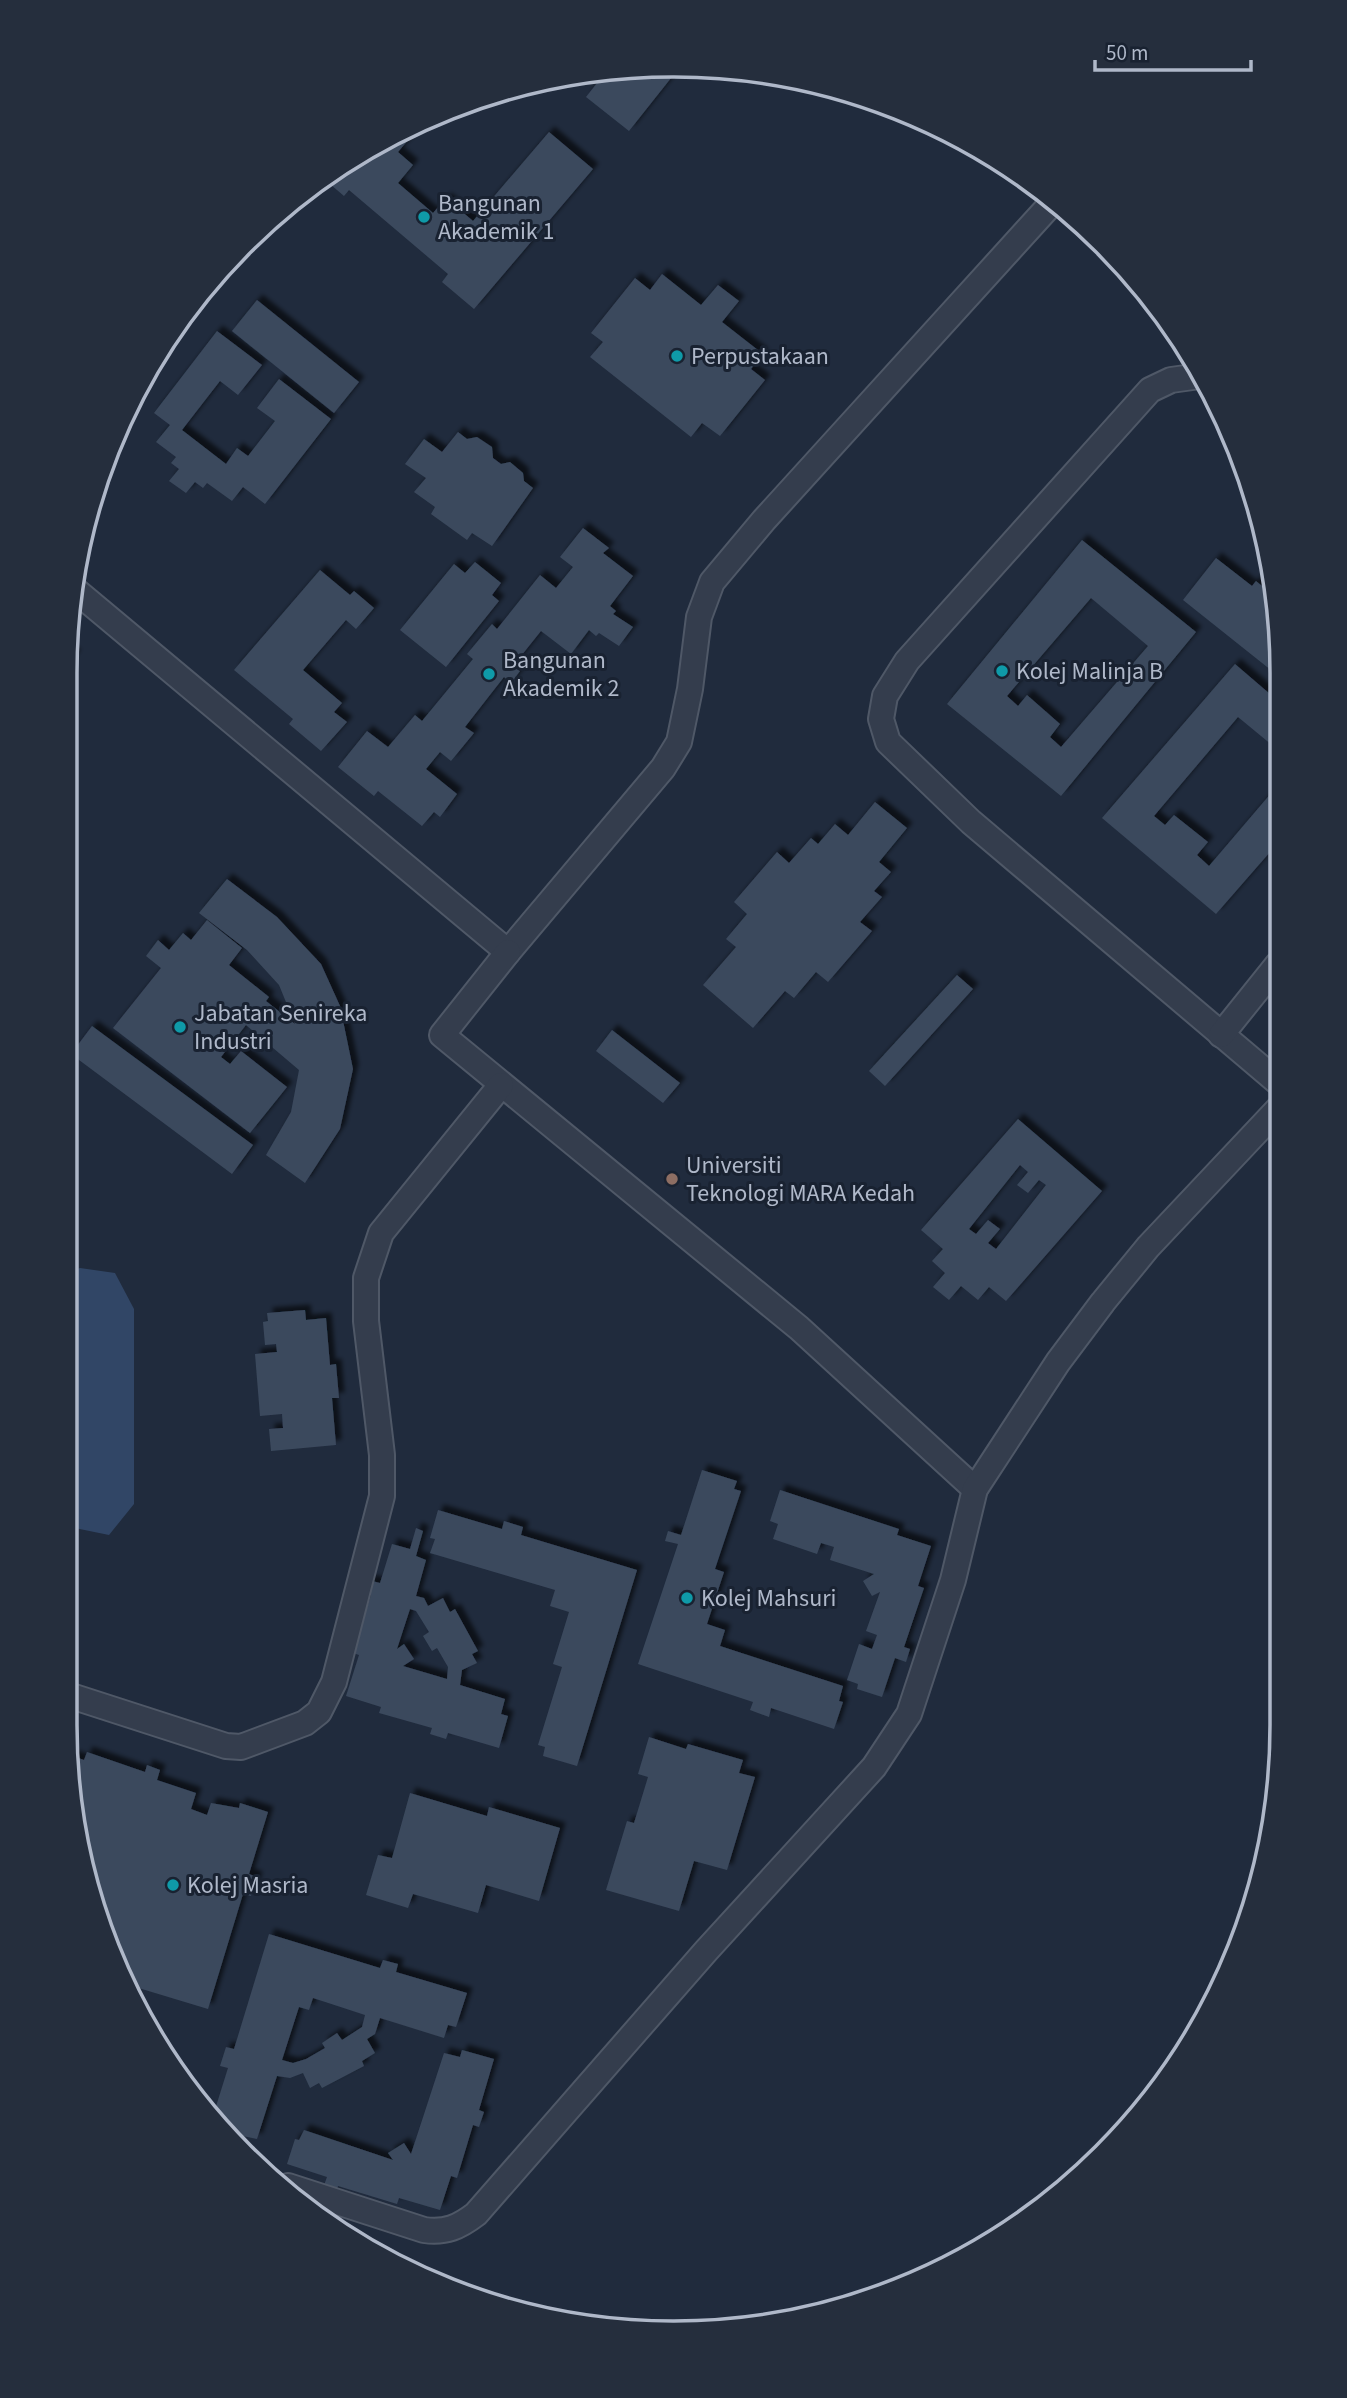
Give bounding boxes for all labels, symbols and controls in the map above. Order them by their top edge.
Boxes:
scale bar [1095,28,1251,72]
text: 50 m [1106,38,1148,68]
place label: Bangunan Akademik 1 [438,186,554,249]
marker: Bangunan Akademik 1 [416,209,432,225]
place label: Perpustakaan [691,339,829,374]
marker: Perpustakaan [669,348,685,364]
place label: Bangunan Akademik 2 [503,643,619,706]
place label: Kolej Malinja B [1016,654,1163,689]
marker: Kolej Malinja B [994,663,1010,679]
marker: Bangunan Akademik 2 [481,666,497,682]
place label: Jabatan Senireka Industri [194,996,367,1059]
marker: Jabatan Senireka Industri [172,1019,188,1035]
place label: Universiti Teknologi MARA Kedah [686,1148,915,1211]
marker: Universiti Teknologi MARA Kedah [664,1171,680,1187]
place label: Kolej Mahsuri [701,1581,836,1616]
marker: Kolej Mahsuri [679,1590,695,1606]
place label: Kolej Masria [187,1868,308,1903]
marker: Kolej Masria [165,1877,181,1893]

